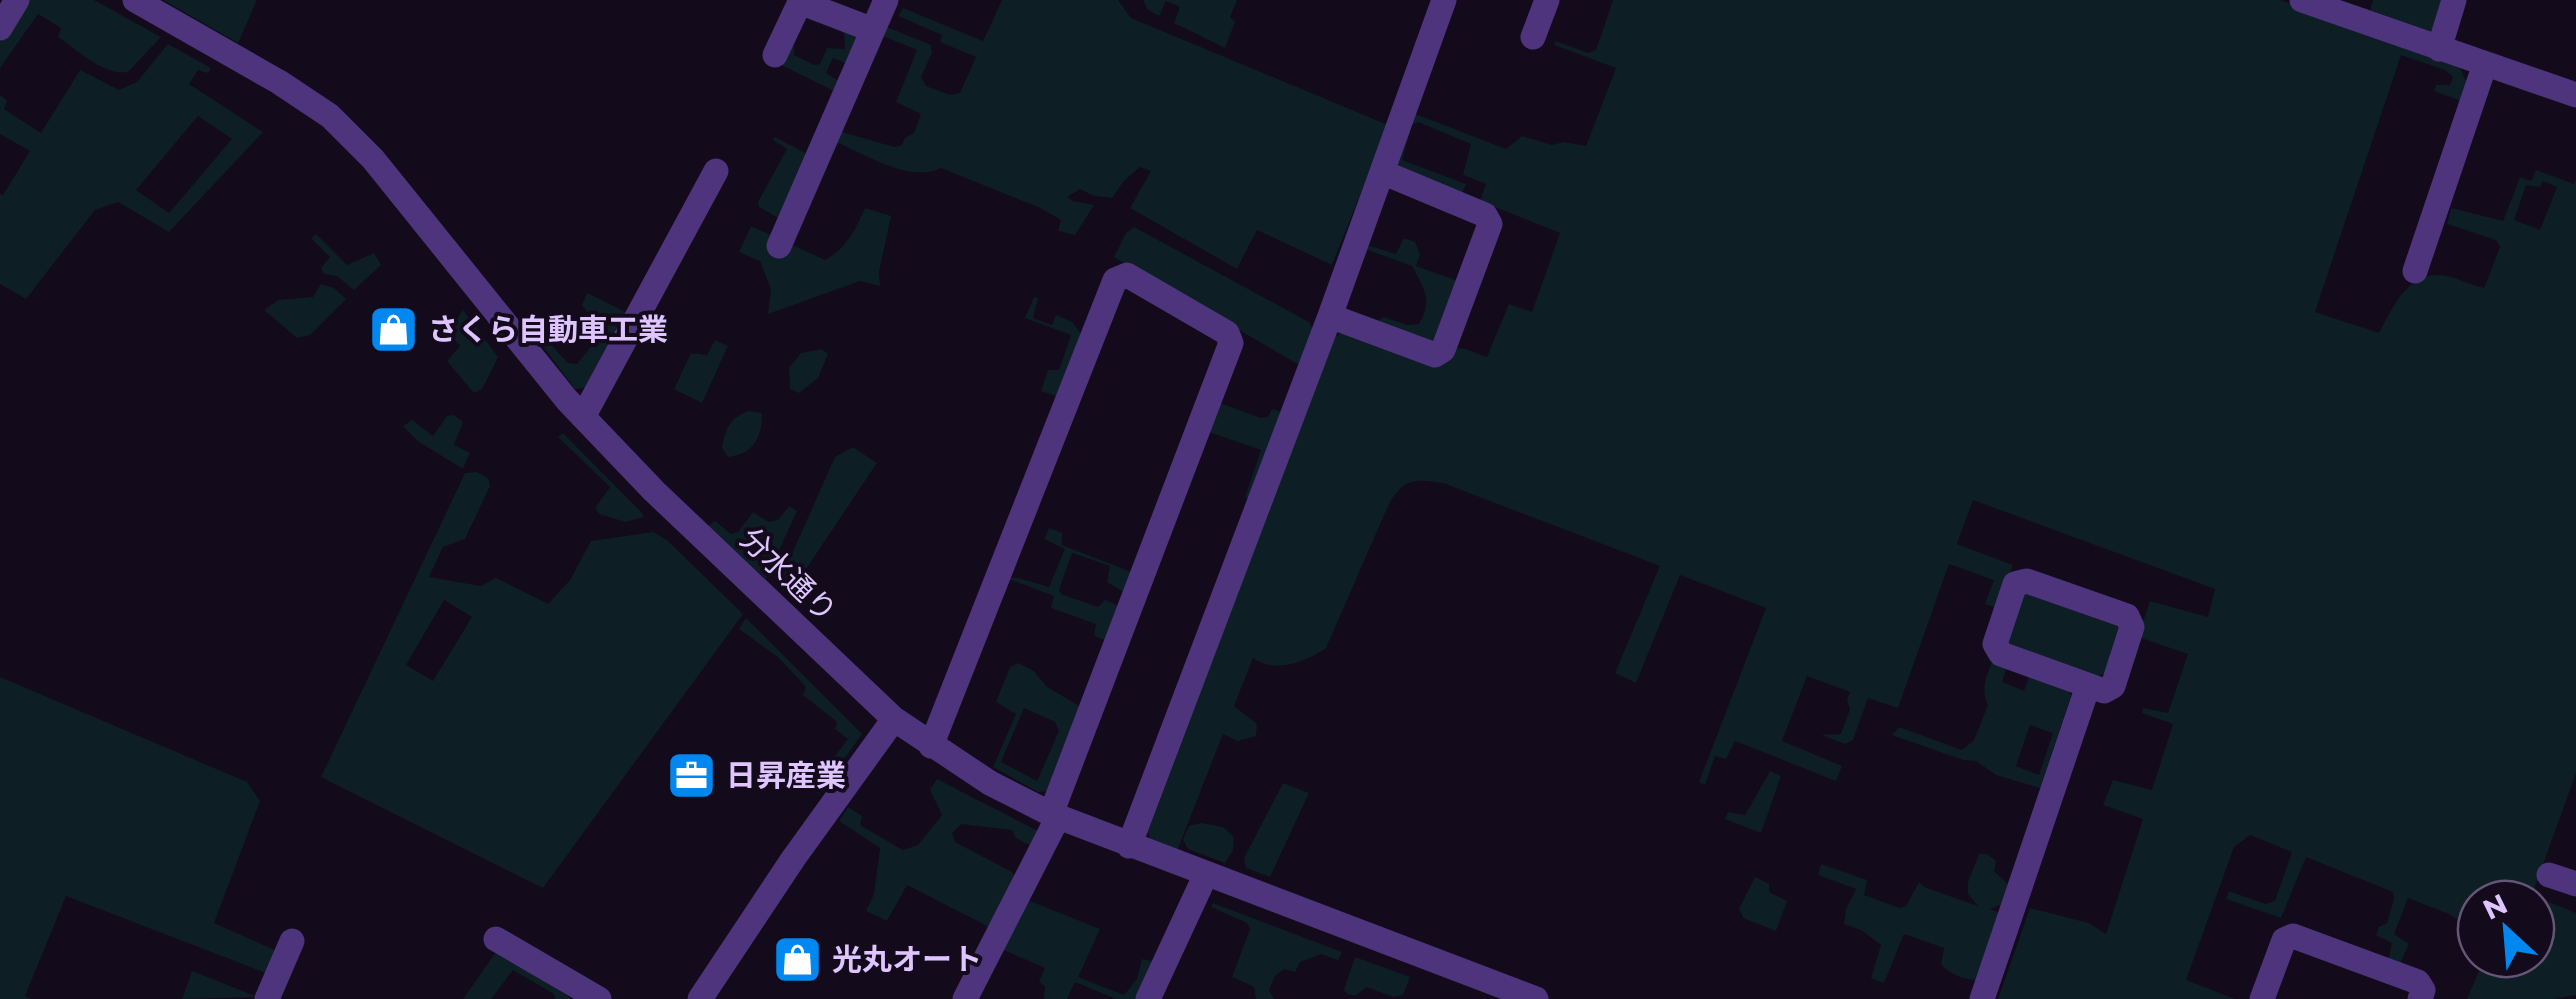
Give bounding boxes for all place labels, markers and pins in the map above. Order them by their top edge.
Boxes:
shop icon: さくら自動車工業 [367,304,419,356]
place label: さくら自動車工業 [428,311,668,348]
office icon: 日昇産業 [665,750,717,802]
place label: 日昇産業 [726,757,846,794]
shop icon: 光丸オート [771,934,823,986]
place label: 光丸オート [832,941,982,978]

